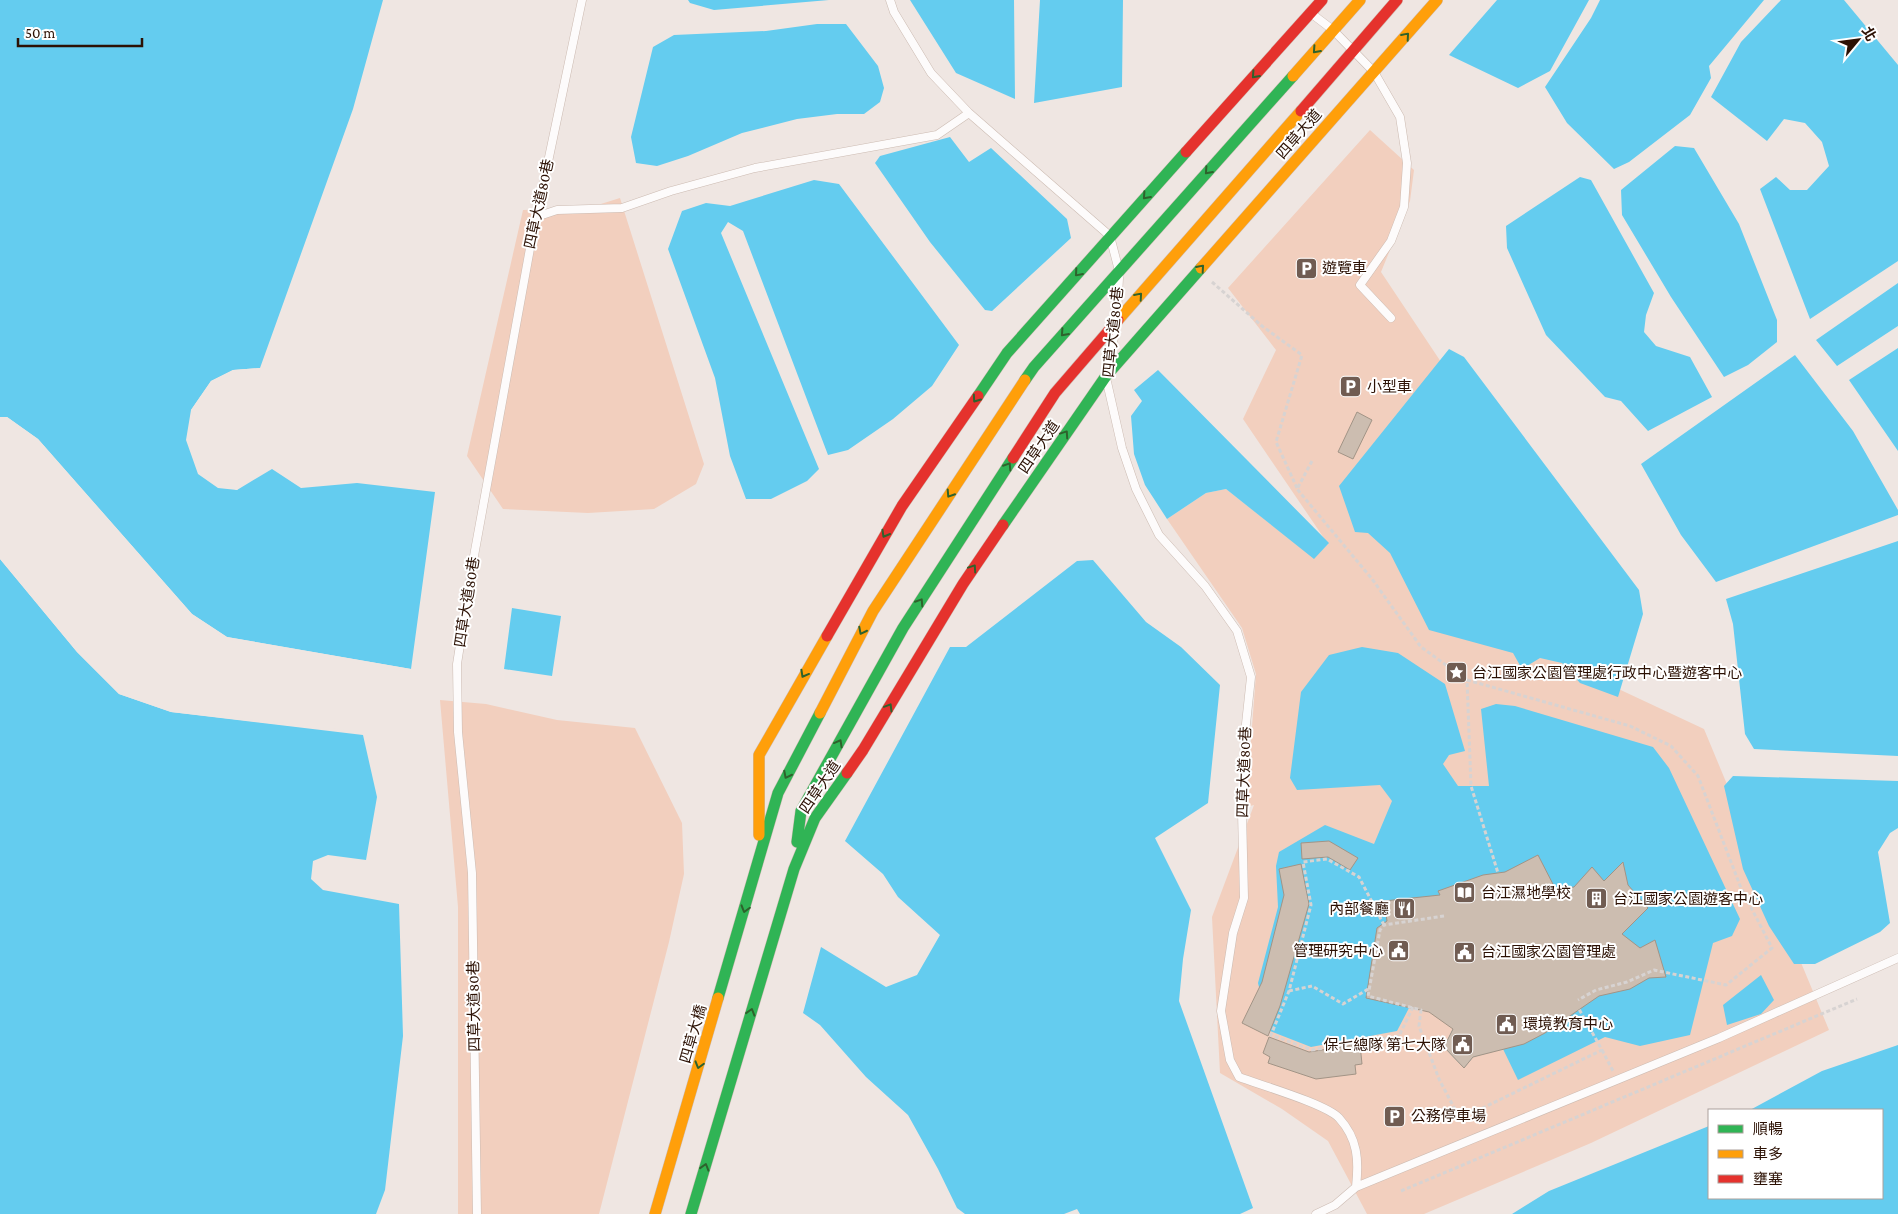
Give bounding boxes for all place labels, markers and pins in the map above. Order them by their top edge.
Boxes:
parking icon: 遊覽車 [1294,256,1318,280]
place label: 遊覽車 [1322,260,1367,276]
parking icon: 小型車 [1339,375,1363,399]
place label: 小型車 [1367,379,1412,395]
place icon: 台江國家公園管理處行政中心暨遊客中心 [1444,661,1468,685]
place label: 台江國家公園管理處行政中心暨遊客中心 [1472,665,1742,681]
library icon: 台江濕地學校 [1453,881,1477,905]
place label: 台江濕地學校 [1481,884,1571,901]
building icon: 台江國家公園遊客中心 [1585,887,1609,911]
place label: 台江國家公園遊客中心 [1613,891,1763,907]
restaurant icon: 內部餐廳 [1393,897,1417,921]
place label: 內部餐廳 [1329,901,1389,917]
public building icon: 管理研究中心 [1387,939,1411,963]
public building icon: 台江國家公園管理處 [1453,940,1477,964]
place label: 管理研究中心 [1293,943,1383,959]
place label: 台江國家公園管理處 [1481,944,1616,960]
public building icon: 環境教育中心 [1495,1012,1519,1036]
place label: 環境教育中心 [1523,1015,1613,1032]
public building icon: 保七總隊 第七大隊 [1450,1033,1474,1057]
place label: 保七總隊 第七大隊 [1323,1037,1446,1053]
parking icon: 公務停車場 [1383,1104,1407,1128]
place label: 公務停車場 [1411,1108,1486,1124]

